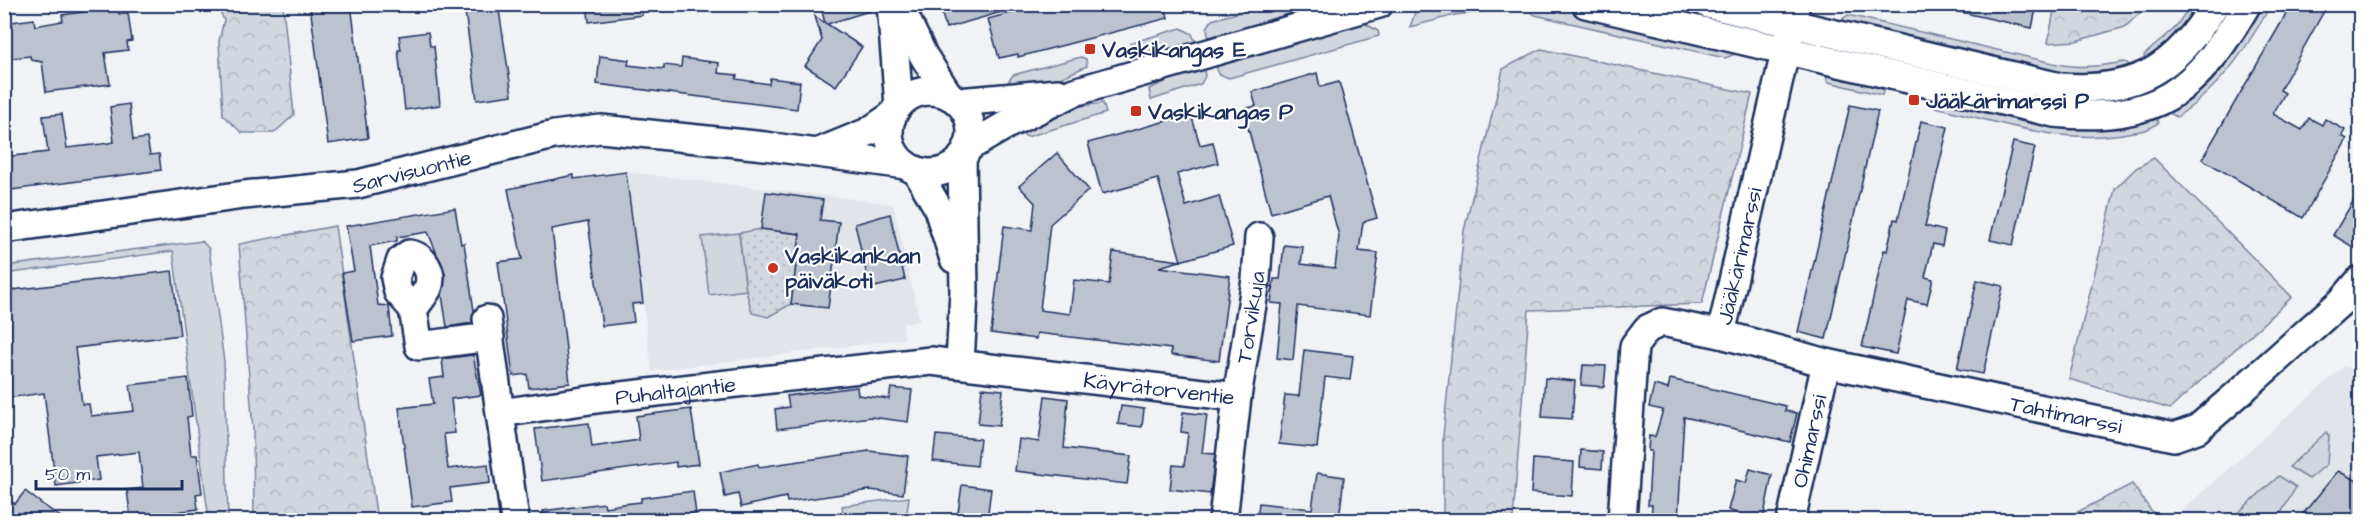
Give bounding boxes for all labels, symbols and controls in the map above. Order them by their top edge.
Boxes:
place label: Vaskikangas E [1101,35,1246,67]
marker: Vaskikangas E [1083,42,1097,56]
place label: Jääkärimarssi P [1925,86,2090,117]
marker: Jääkärimarssi P [1907,93,1921,107]
place label: Vaskikangas P [1147,97,1294,129]
marker: Vaskikangas P [1129,104,1143,118]
street label: Sarvisuontie [349,142,475,202]
street label: Jääkärimarssi [1710,185,1771,328]
place label: Vaskikankaan päiväkoti [784,241,920,297]
marker: Vaskikankaan päiväkoti [766,261,780,275]
street label: Torvikuja [1229,270,1274,366]
street label: Käyrätorventie [1082,365,1236,414]
street label: Puhaltajantie [614,369,738,414]
street label: Tahtimarssi [2007,389,2125,443]
street label: Ohimarssi [1785,392,1836,491]
scale bar [36,453,182,491]
text: 50 m [45,462,90,487]

